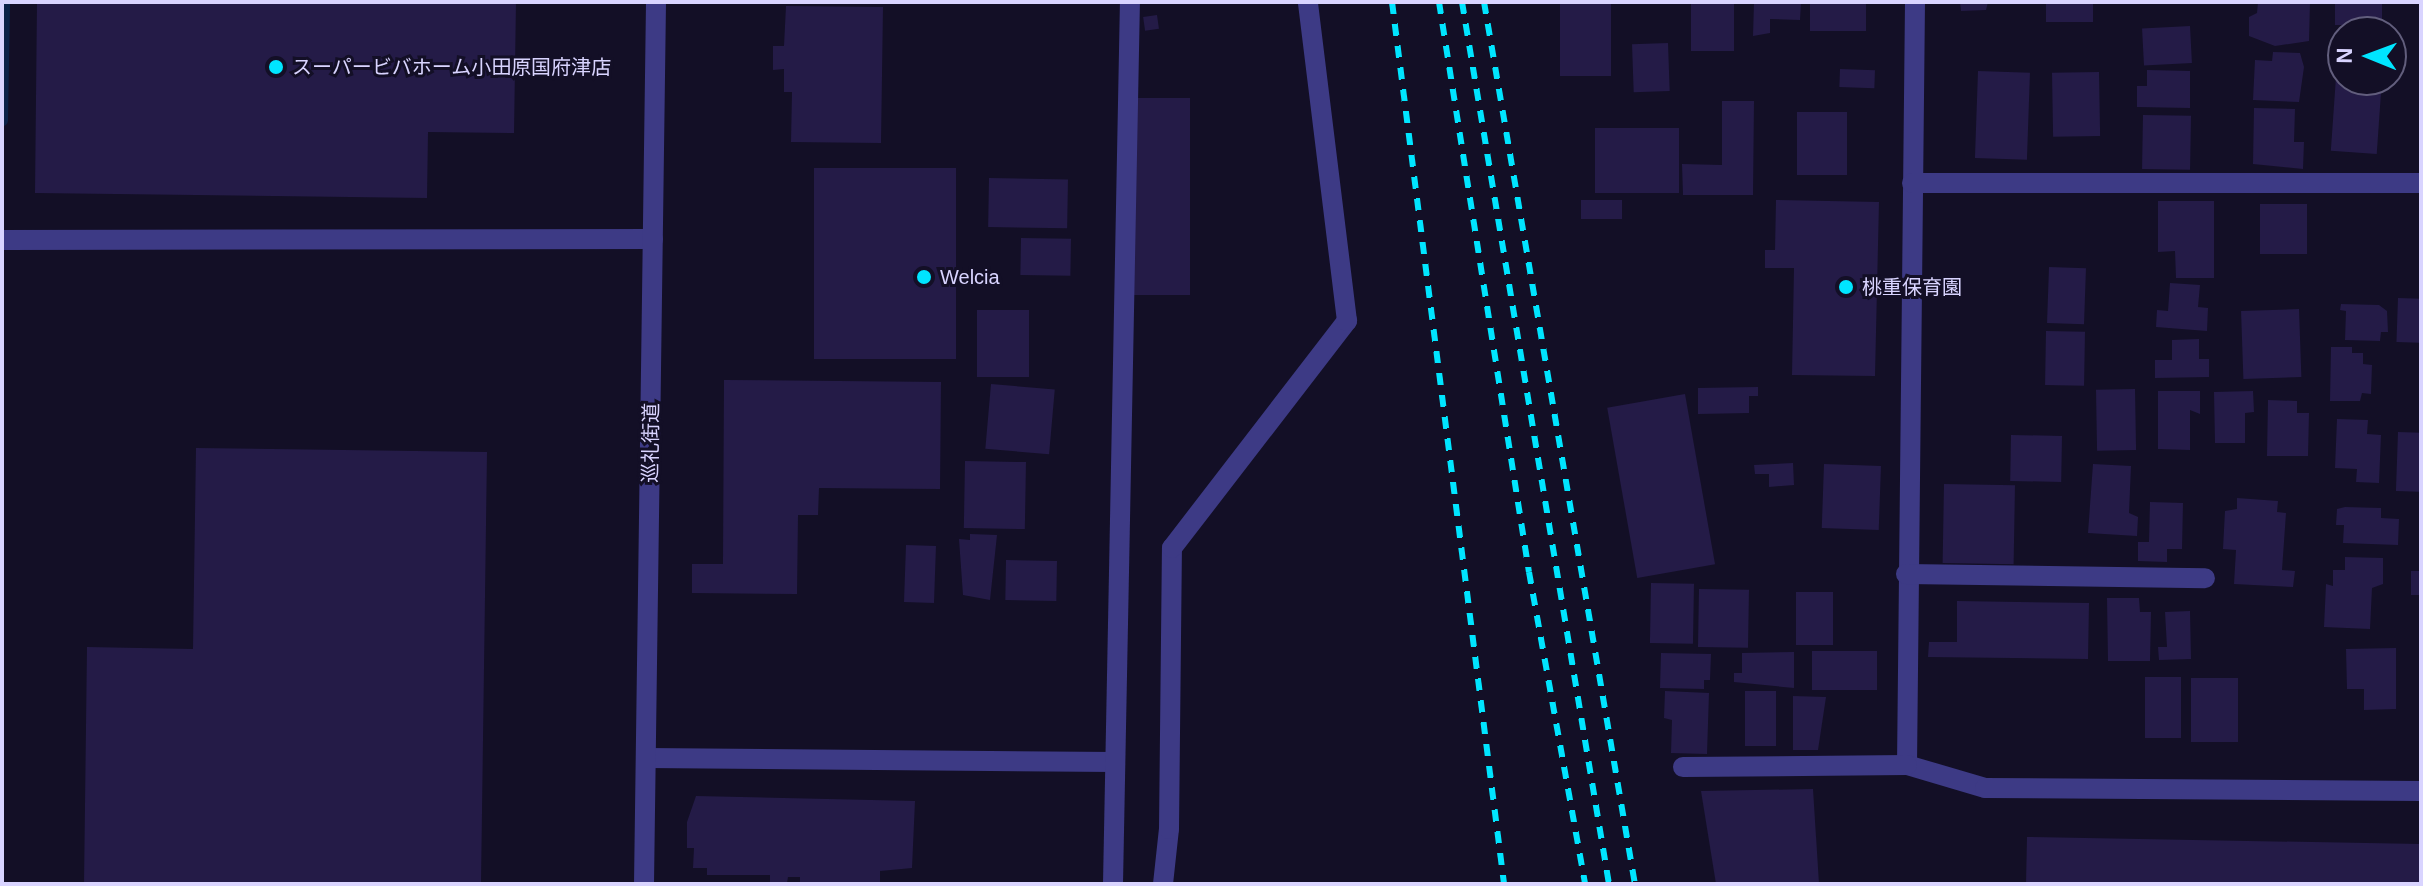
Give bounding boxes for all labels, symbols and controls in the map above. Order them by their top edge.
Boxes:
north arrow [2327,16,2407,96]
text: N [2332,47,2357,64]
place label: スーパービバホーム小田原国府津店 [292,55,612,79]
marker: スーパービバホーム小田原国府津店 [267,58,285,76]
place label: Welcia [940,265,1000,289]
marker: Welcia [915,268,933,286]
place label: 桃重保育園 [1862,275,1962,299]
marker: 桃重保育園 [1837,278,1855,296]
street label: 巡礼街道 [638,403,664,483]

